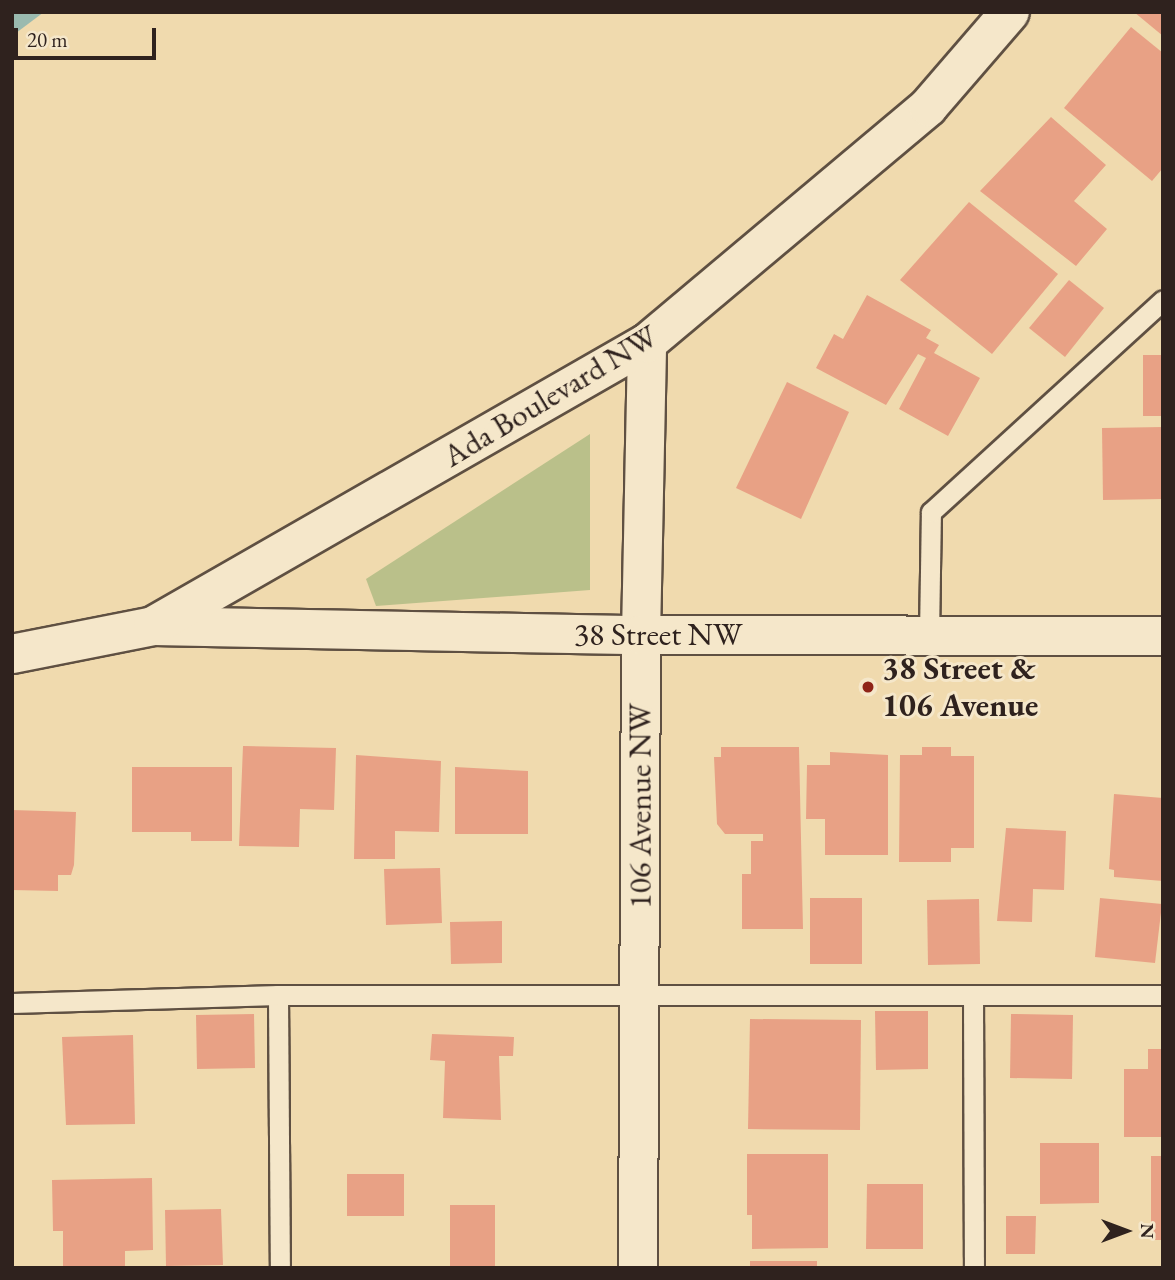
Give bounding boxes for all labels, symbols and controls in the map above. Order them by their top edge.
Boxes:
scale bar [18,14,159,58]
text: 20 m [27,26,68,53]
street label: Ada Boulevard NW [436,317,664,475]
street label: 38 Street NW [574,615,742,653]
place label: 38 Street & 106 Avenue [882,650,1038,725]
marker: 38 Street & 106 Avenue [860,679,876,695]
street label: 106 Avenue NW [621,703,659,909]
north arrow [1091,1196,1161,1266]
text: N [1135,1223,1160,1239]

